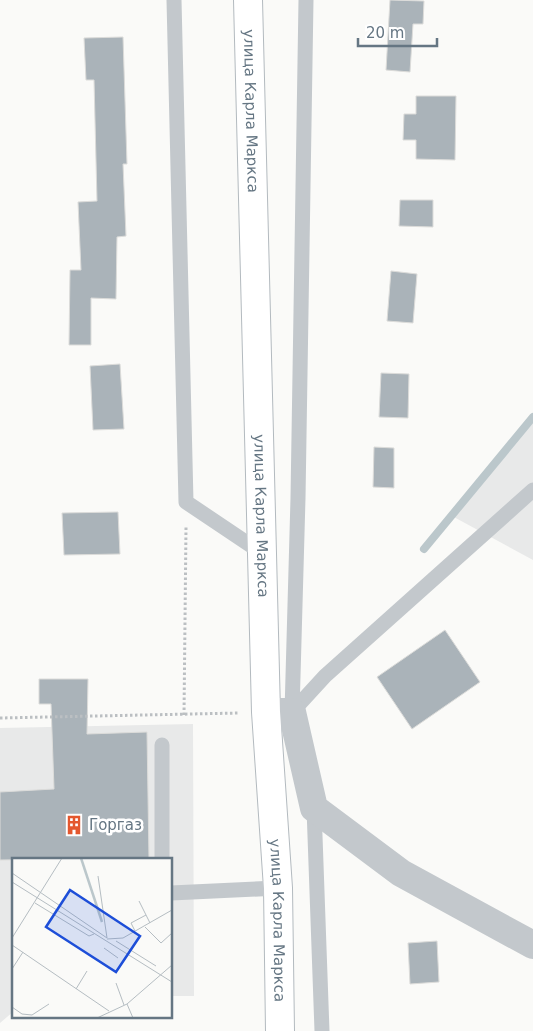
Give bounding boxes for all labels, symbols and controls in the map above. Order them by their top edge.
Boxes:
scale bar [358,15,437,47]
text: 20 m [366,24,404,42]
street label: улица Карла Маркса [240,29,262,193]
street label: улица Карла Маркса [250,434,272,598]
building icon: Горгаз [63,814,85,836]
place label: Горгаз [89,816,142,834]
street label: улица Карла Маркса [266,838,289,1002]
inset map [12,858,172,1018]

